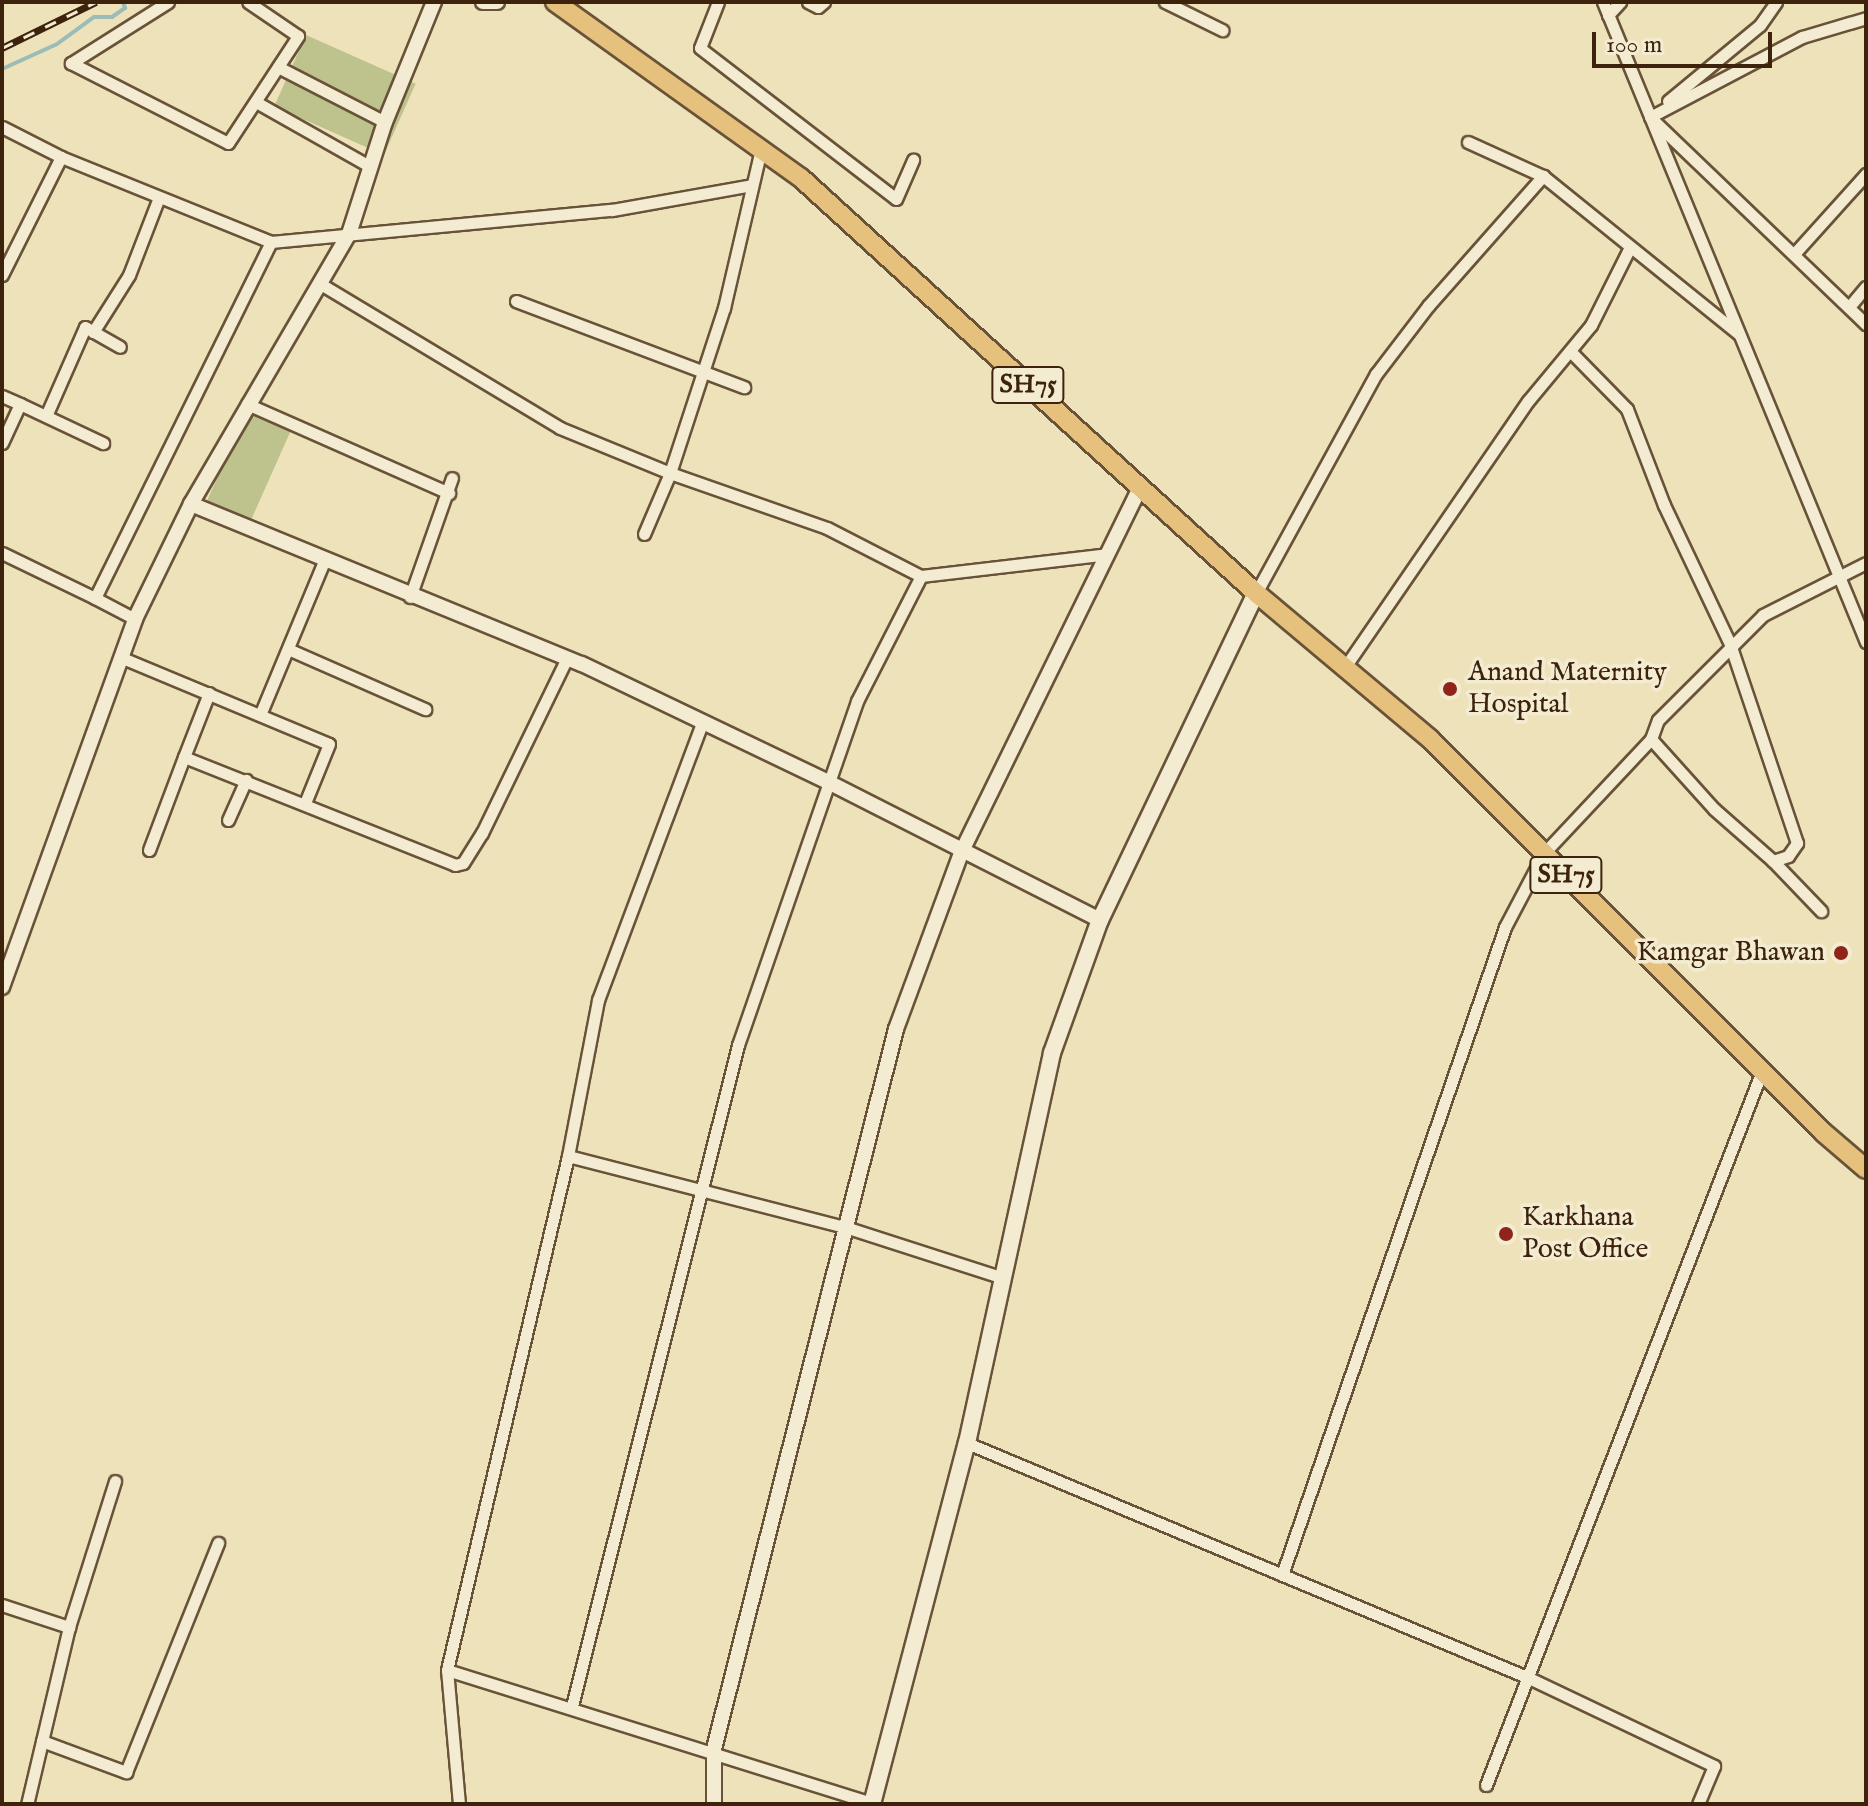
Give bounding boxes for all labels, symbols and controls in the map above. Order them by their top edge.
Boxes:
scale bar [1596,16,1776,66]
text: 100 m [1606,30,1662,61]
road number: SH75 [990,363,1066,407]
place label: Anand Maternity Hospital [1468,656,1667,722]
marker: Anand Maternity Hospital [1439,678,1461,700]
road number: SH75 [1528,853,1604,897]
place label: Kamgar Bhawan [1637,936,1825,970]
marker: Kamgar Bhawan [1832,944,1850,962]
place label: Karkhana Post Office [1522,1201,1648,1267]
marker: Karkhana Post Office [1497,1225,1515,1243]

